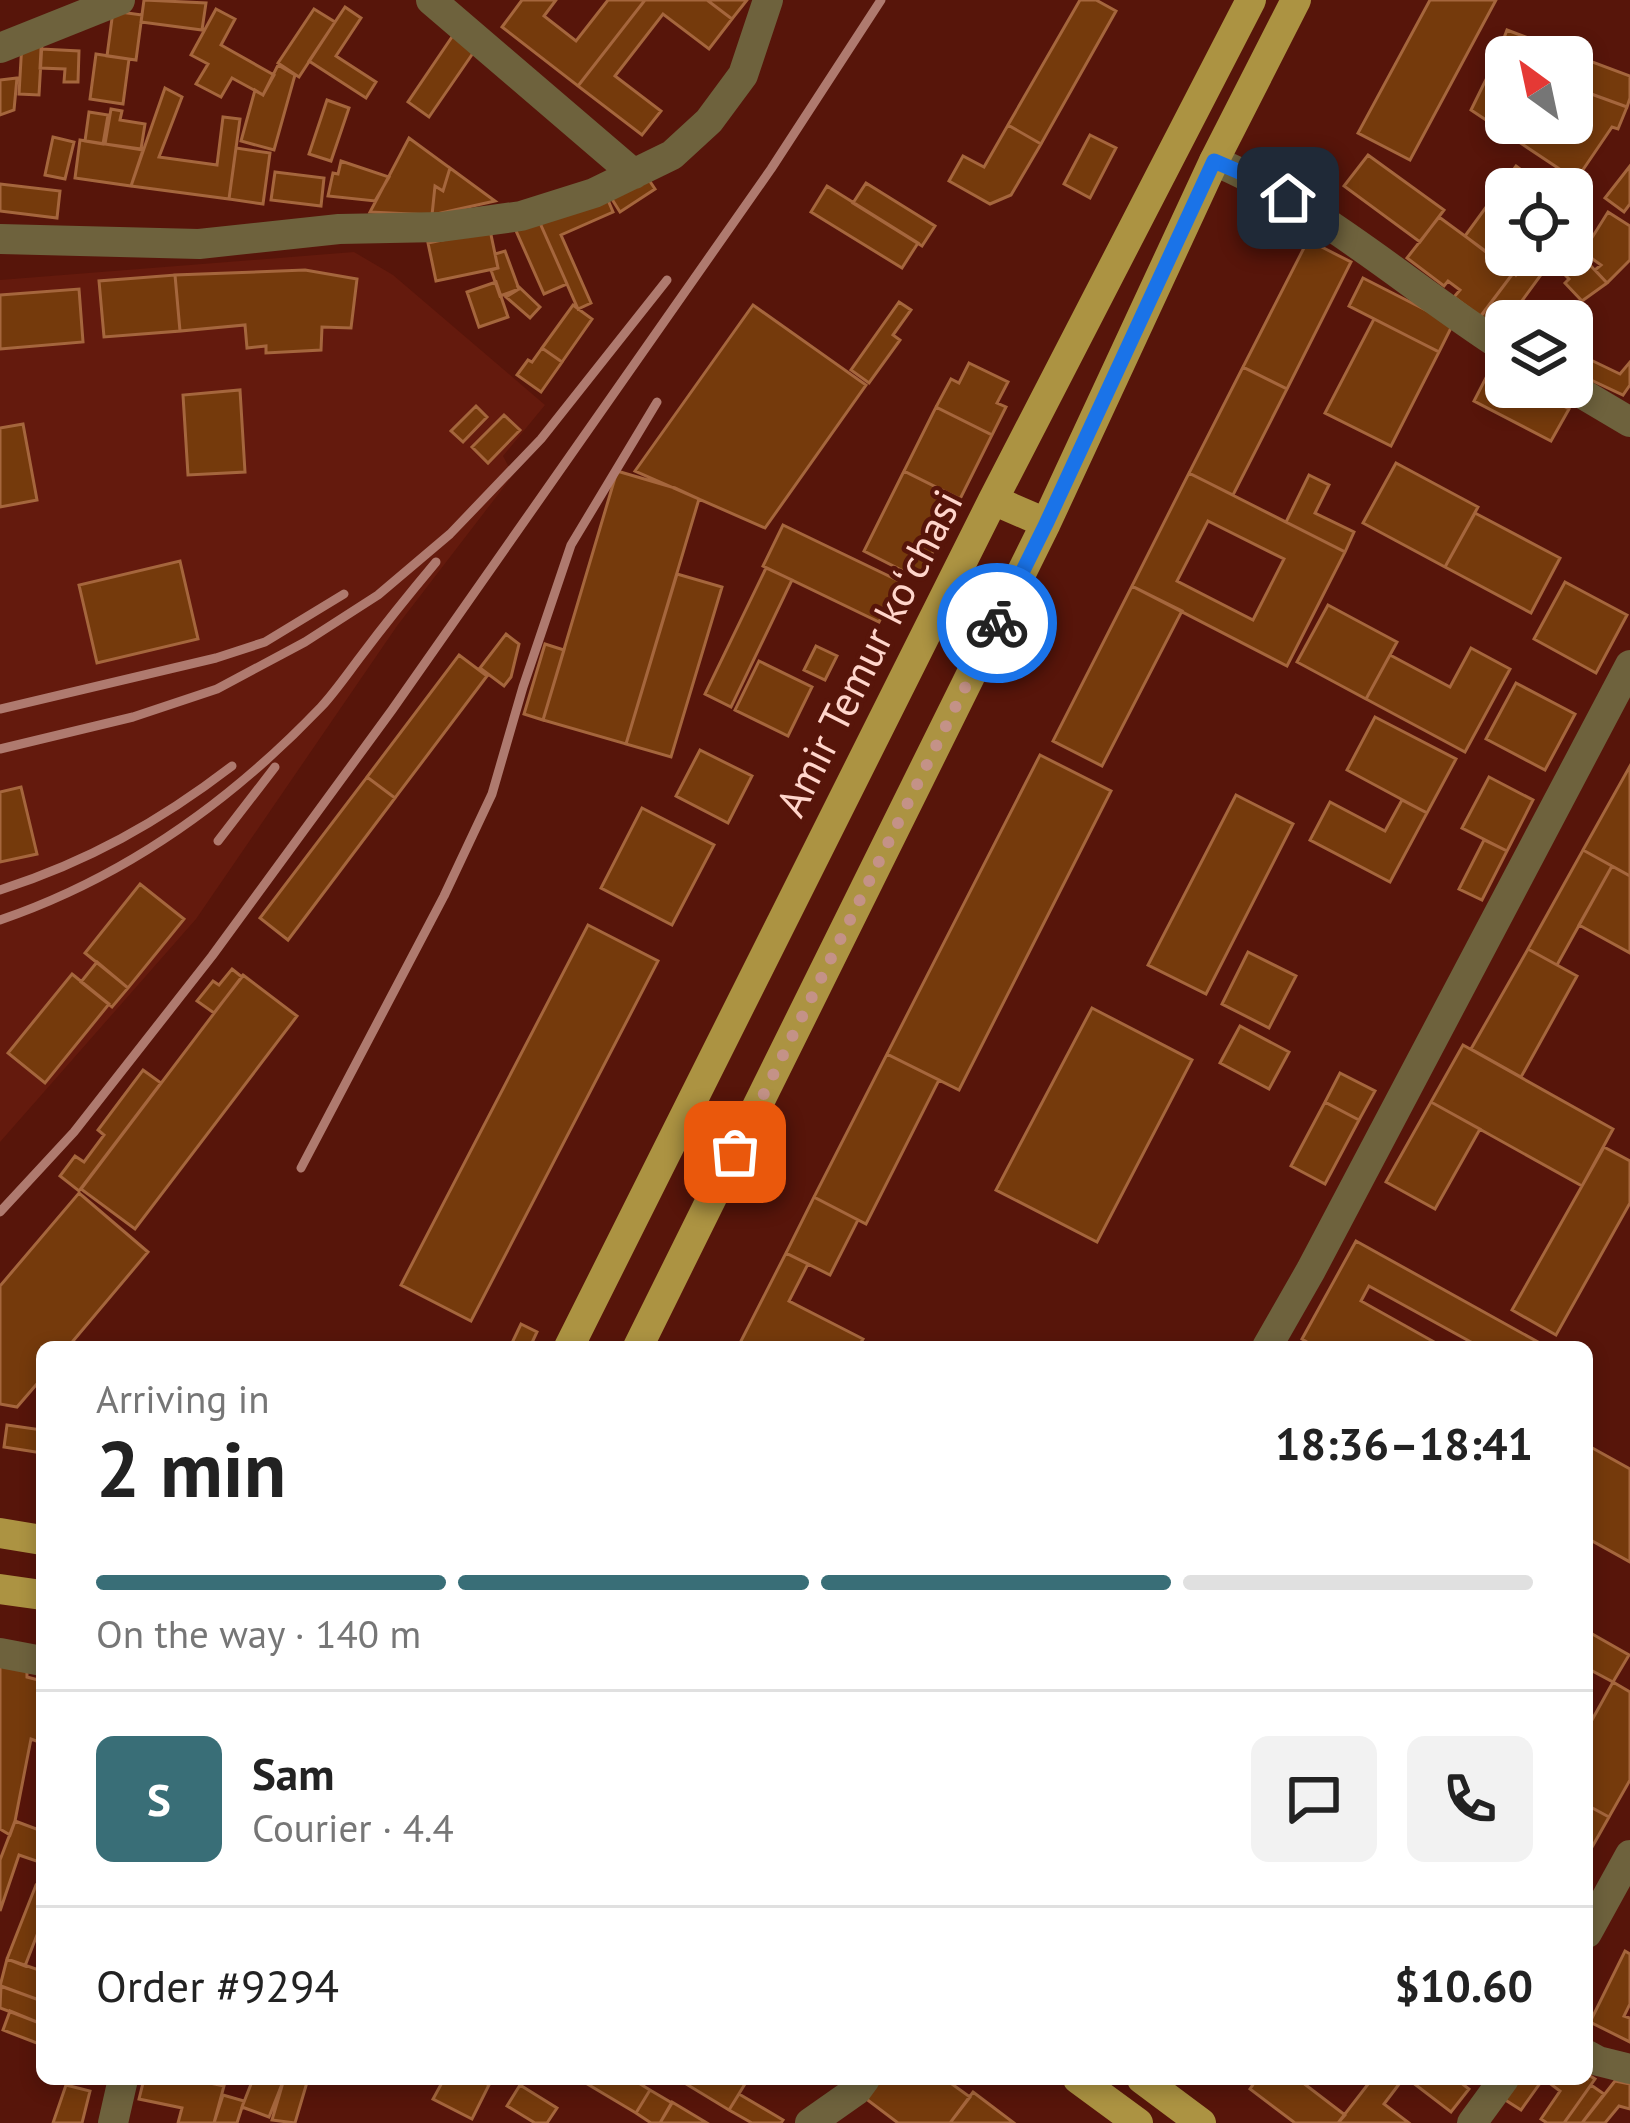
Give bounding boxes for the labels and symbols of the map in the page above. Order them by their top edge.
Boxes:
north arrow [1485,36,1593,144]
pin [1237,147,1339,249]
street label: Amir Temur koʻchasi [763,480,974,825]
courier [937,563,1057,683]
pin [684,1101,786,1203]

